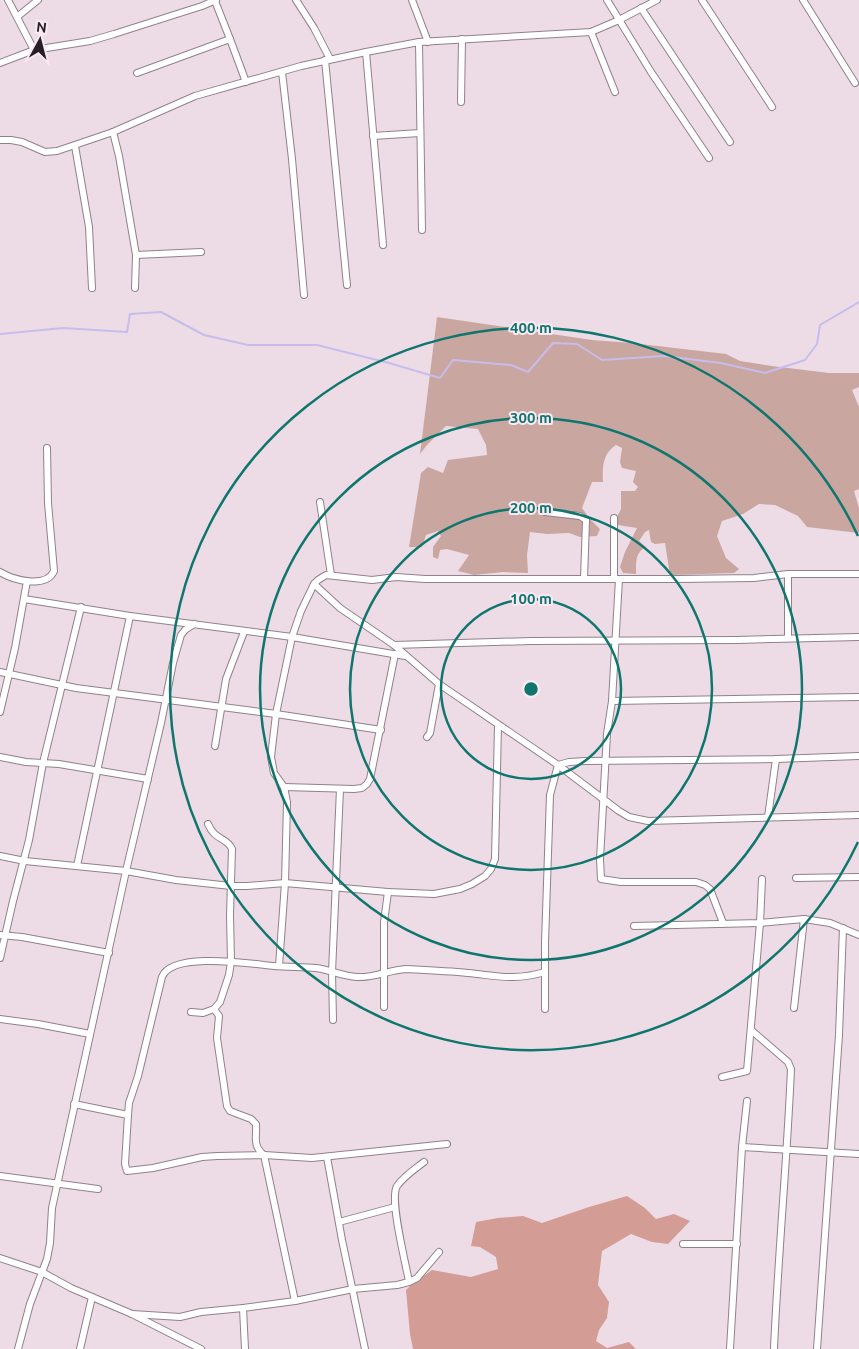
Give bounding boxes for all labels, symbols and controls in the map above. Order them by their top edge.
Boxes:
north arrow [15,15,65,65]
text: N [35,19,48,36]
text: 400 m [510,319,552,336]
text: 300 m [510,409,552,426]
text: 200 m [510,499,552,516]
text: 100 m [510,590,552,607]
centre of rings [522,680,540,698]

